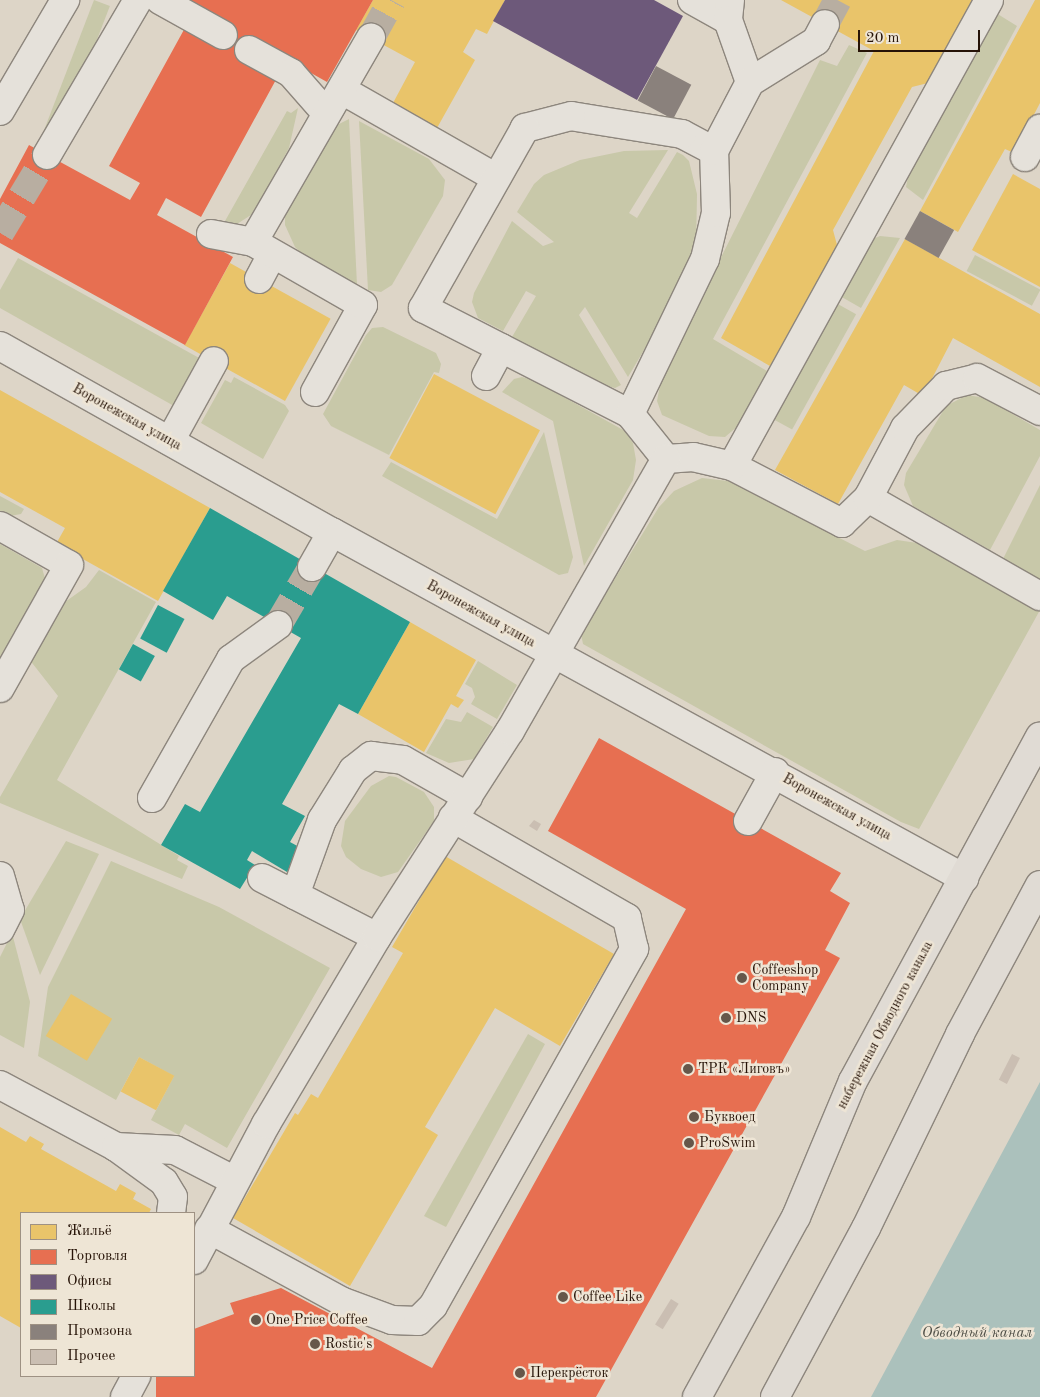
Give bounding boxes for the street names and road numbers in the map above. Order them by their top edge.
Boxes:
street label: Воронежская улица [70,380,184,454]
street label: Воронежская улица [424,577,538,651]
street label: Воронежская улица [780,770,894,844]
street label: набережная Обводного канала [834,938,936,1112]

